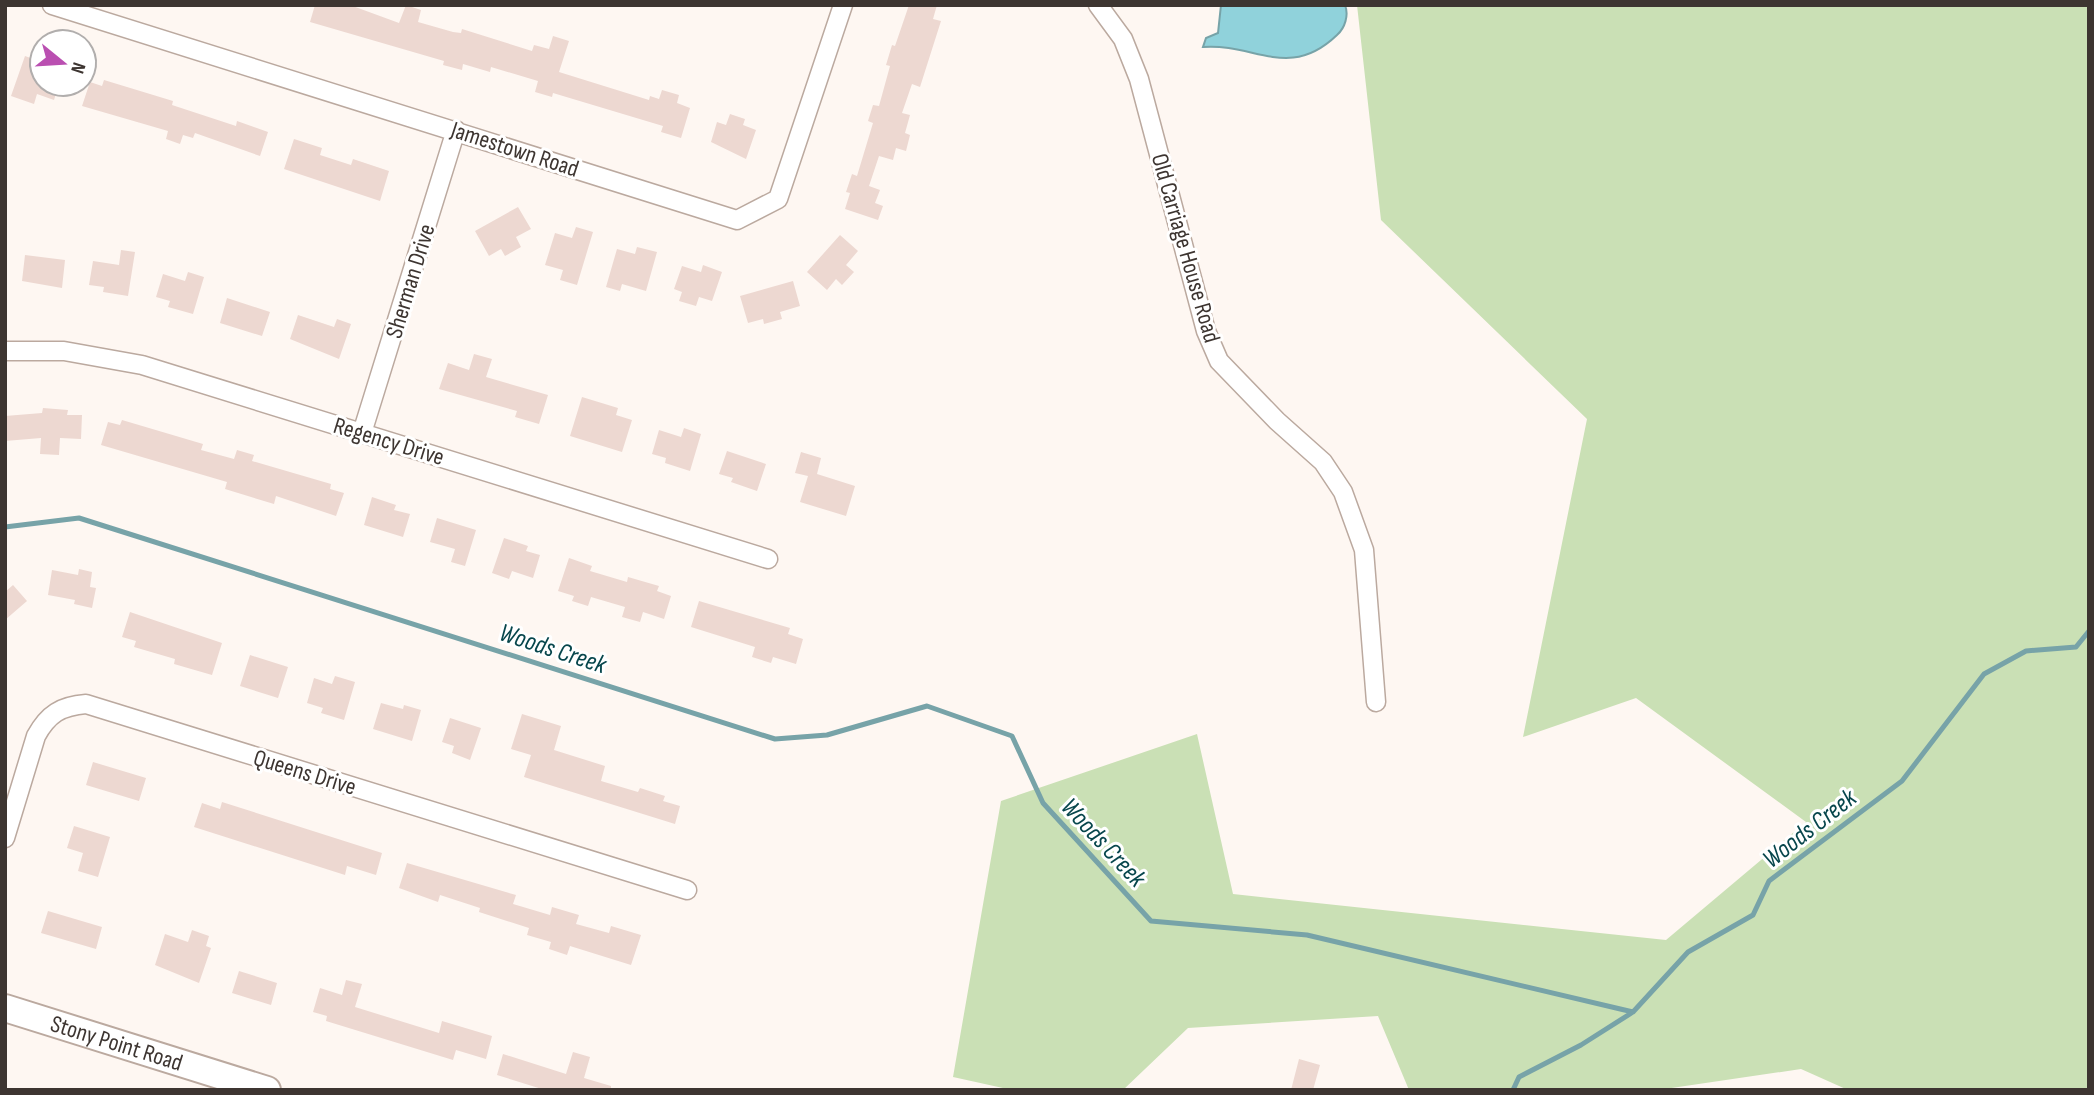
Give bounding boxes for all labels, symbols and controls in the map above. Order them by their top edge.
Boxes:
north arrow [28,28,98,98]
text: N [65,59,90,76]
street label: Jamestown Road [446,115,582,184]
street label: Old Carriage House Road [1145,150,1226,346]
street label: Sherman Drive [379,221,442,342]
street label: Regency Drive [330,411,448,472]
water label: Woods Creek [495,618,611,682]
street label: Queens Drive [250,743,360,802]
water label: Woods Creek [1757,782,1864,875]
water label: Woods Creek [1054,792,1153,895]
street label: Stony Point Road [47,1009,186,1078]

